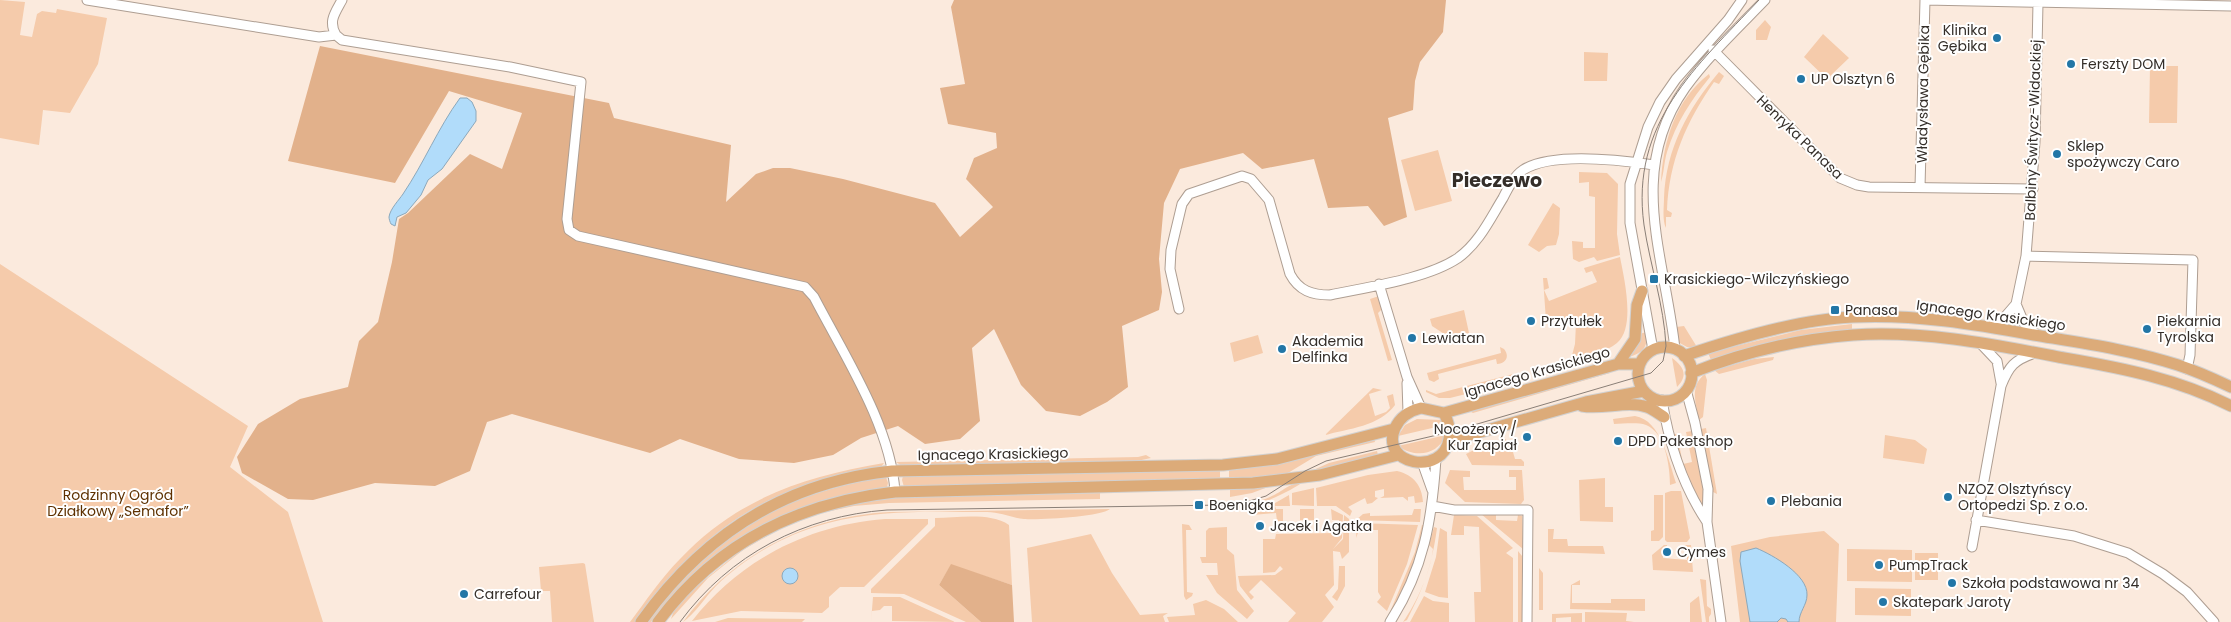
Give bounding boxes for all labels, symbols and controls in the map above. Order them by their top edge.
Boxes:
place label: Klinika Gębika [1938,20,1987,56]
street label: Władysława Gębika [1912,25,1934,163]
marker: Klinika Gębika [1991,32,2003,44]
street label: Balbiny Świtycz-Widackiej [2020,39,2046,221]
place label: Ferszty DOM [2081,54,2165,74]
marker: Ferszty DOM [2065,58,2077,70]
place label: UP Olsztyn 6 [1811,69,1895,89]
marker: UP Olsztyn 6 [1795,73,1807,85]
street label: Henryka Panasa [1752,90,1848,184]
place label: Sklep spożywczy Caro [2067,136,2179,172]
marker: Sklep spożywczy Caro [2051,148,2063,160]
district label: Pieczewo [1452,167,1542,194]
place label: Krasickiego-Wilczyńskiego [1664,269,1849,289]
marker: Krasickiego-Wilczyńskiego [1648,273,1660,285]
street label: Ignacego Krasickiego [1915,295,2067,335]
place label: Panasa [1845,300,1898,320]
marker: Panasa [1829,304,1841,316]
place label: Przytułek [1541,311,1603,331]
place label: Piekarnia Tyrolska [2157,311,2221,347]
marker: Przytułek [1525,315,1537,327]
marker: Piekarnia Tyrolska [2141,323,2153,335]
place label: Lewiatan [1422,328,1485,348]
place label: Akademia Delfinka [1292,331,1364,367]
marker: Lewiatan [1406,332,1418,344]
street label: Ignacego Krasickiego [1462,342,1612,402]
marker: Akademia Delfinka [1276,343,1288,355]
place label: Nocożercy / Kur Zapiał [1434,419,1517,455]
marker: Nocożercy / Kur Zapiał [1521,431,1533,443]
place label: DPD Paketshop [1628,431,1733,451]
marker: DPD Paketshop [1612,435,1624,447]
street label: Ignacego Krasickiego [917,443,1069,465]
place label: NZOZ Olsztyńscy Ortopedzi Sp. z o.o. [1958,479,2088,515]
park label: Rodzinny Ogród Działkowy „Semafor” [47,485,189,521]
place label: Plebania [1781,491,1842,511]
marker: NZOZ Olsztyńscy Ortopedzi Sp. z o.o. [1942,491,1954,503]
place label: Boenigka [1209,495,1274,515]
marker: Plebania [1765,495,1777,507]
marker: Boenigka [1193,499,1205,511]
place label: Jacek i Agatka [1270,516,1372,536]
marker: Jacek i Agatka [1254,520,1266,532]
place label: Cymes [1677,542,1726,562]
marker: Cymes [1661,546,1673,558]
place label: PumpTrack [1889,555,1969,575]
marker: PumpTrack [1873,559,1885,571]
place label: Szkoła podstawowa nr 34 [1962,573,2140,593]
marker: Szkoła podstawowa nr 34 [1946,577,1958,589]
place label: Carrefour [474,584,541,604]
marker: Carrefour [458,588,470,600]
place label: Skatepark Jaroty [1893,592,2011,612]
marker: Skatepark Jaroty [1877,596,1889,608]

